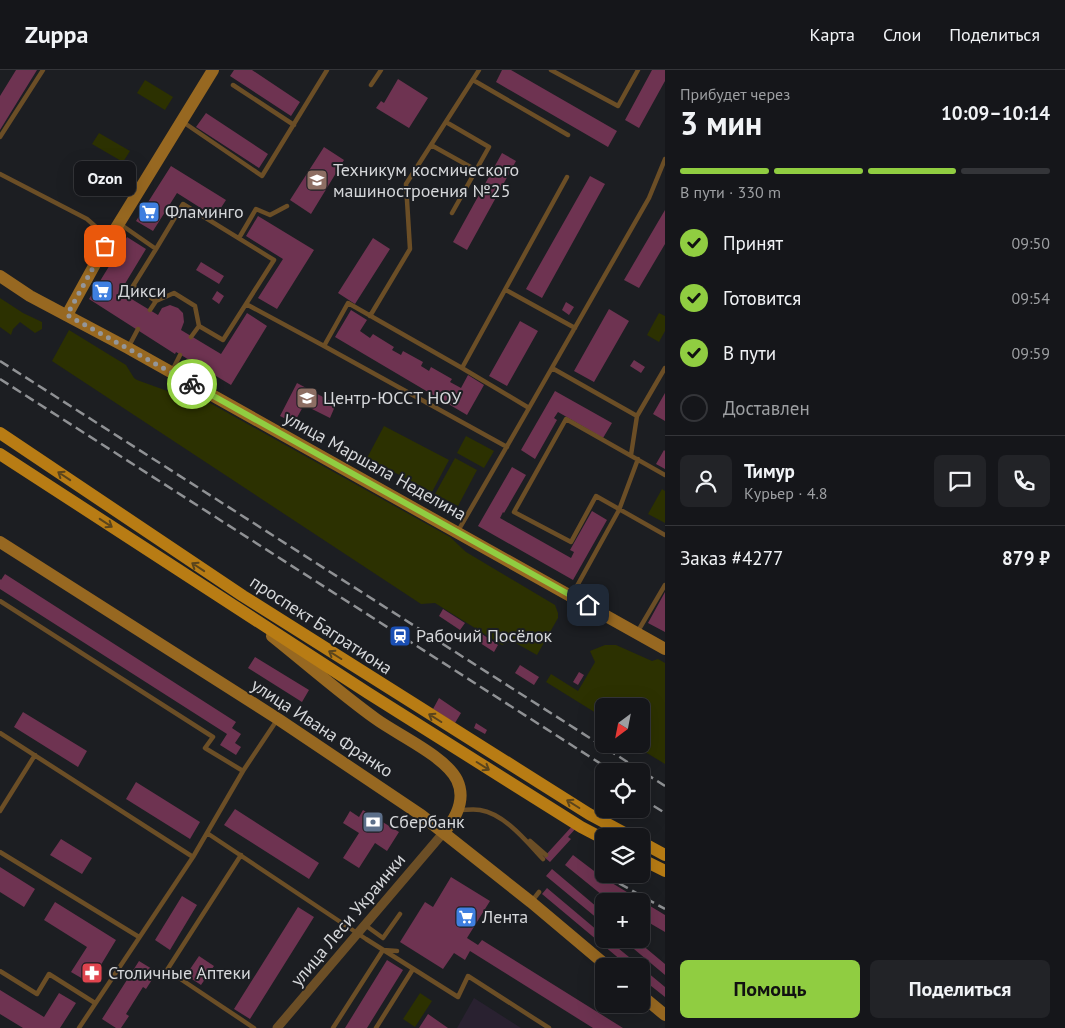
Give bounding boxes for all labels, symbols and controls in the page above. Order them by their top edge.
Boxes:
text: Zuppa [25,19,88,50]
text: Карта [810,23,855,46]
text: Слои [883,23,921,46]
text: Поделиться [949,23,1040,46]
text: Прибудет через [680,84,790,104]
text: 10:09–10:14 [941,101,1050,125]
text: 3 мин [680,102,762,144]
place label: Техникум космического машиностроения №25 [333,158,519,202]
callout: Ozon [74,161,136,196]
text: Ozon [88,168,122,188]
school or university icon: Техникум космического машиностроения №25 [305,168,329,192]
text: В пути · 330 m [680,182,781,202]
supermarket icon: Фламинго [137,200,161,224]
place label: Фламинго [165,200,244,223]
pin [84,225,126,267]
icon: check [680,229,708,257]
text: Принят [723,231,783,255]
icon: bag [91,232,119,260]
text: 09:50 [1012,233,1050,253]
supermarket icon: Дикси [90,279,114,303]
place label: Дикси [118,279,166,302]
icon: check [680,284,708,312]
text: Готовится [723,286,801,310]
text: 09:54 [1012,288,1050,308]
icon: check [680,339,708,367]
text: В пути [723,341,776,365]
text: 09:59 [1012,343,1050,363]
courier [167,359,217,409]
icon: bike [178,370,206,398]
school or university icon: Центр-ЮССТ НОУ [295,386,319,410]
place label: Центр-ЮССТ НОУ [323,386,461,409]
text: Доставлен [723,396,810,420]
street label: улица Маршала Неделина [280,406,471,525]
button: person [680,455,732,507]
button: chat [934,455,986,507]
button: phone [998,455,1050,507]
text: Тимур [744,459,795,483]
one-way arrow [57,471,71,481]
text: Курьер · 4.8 [744,483,828,503]
one-way arrow [99,518,113,528]
text: Заказ #4277 [680,546,783,570]
text: 879 ₽ [1002,546,1050,570]
one-way arrow [192,561,206,571]
street label: проспект Багратиона [246,570,397,679]
pin [567,584,609,626]
icon: home [574,591,602,619]
station icon: Рабочий Посёлок [388,624,412,648]
place label: Рабочий Посёлок [416,624,553,647]
one-way arrow [328,650,342,660]
street label: улица Ивана Франко [247,673,398,782]
north arrow [595,698,650,752]
map controls [595,698,650,1013]
one-way arrow [428,712,442,722]
one-way arrow [476,761,490,771]
button: locate [595,763,650,818]
one-way arrow [566,799,580,809]
bank icon: Сбербанк [361,810,385,834]
place label: Сбербанк [389,810,465,833]
button: layers [595,828,650,883]
street label: улица Леси Украинки [285,848,410,991]
button: + [595,893,650,948]
supermarket icon: Лента [454,905,478,929]
place label: Лента [481,905,528,928]
button: − [595,958,650,1013]
button: Помощь [680,960,860,1018]
button: Поделиться [870,960,1050,1018]
pharmacy icon: Столичные Аптеки [80,961,104,985]
place label: Столичные Аптеки [108,961,251,984]

